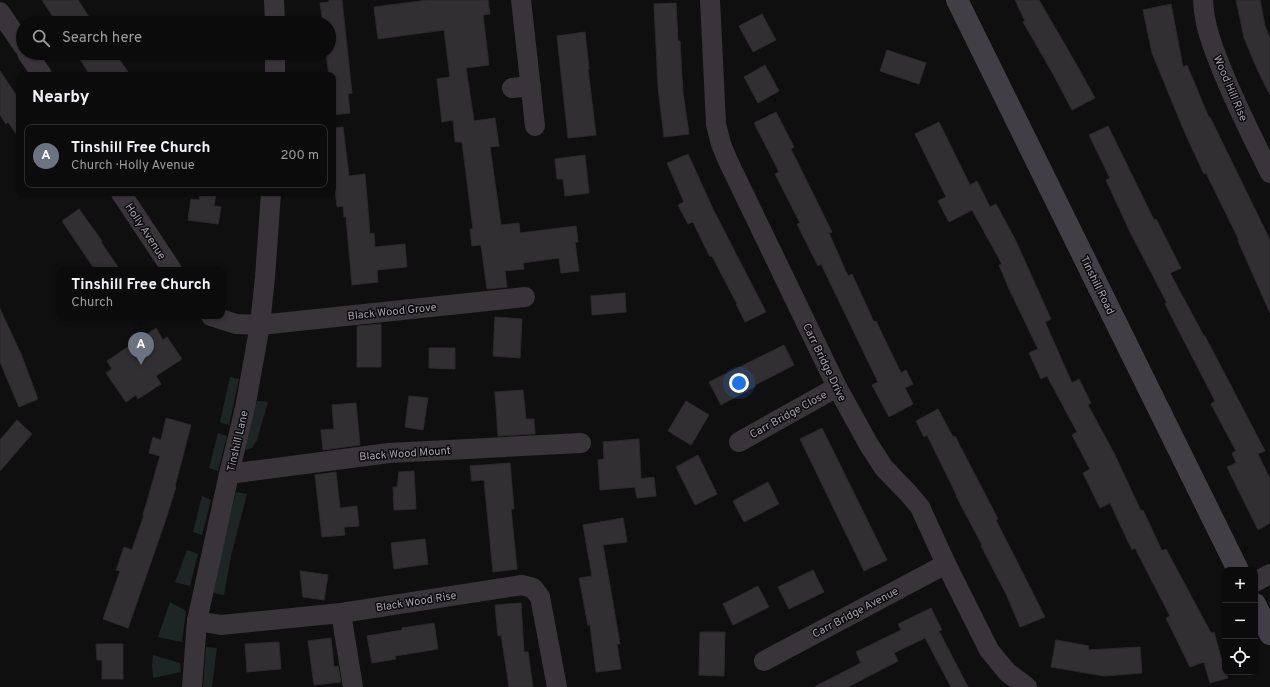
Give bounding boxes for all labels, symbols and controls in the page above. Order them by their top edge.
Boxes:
search box [16,16,336,60]
icon: search [30,27,52,49]
text: Search here [62,29,142,48]
street label: Wood Hill Rise [1210,53,1250,124]
text: Nearby [32,87,89,109]
text: Tinshill Free Church [71,139,210,158]
text: A [41,148,51,164]
text: 200 m [280,148,319,164]
text: Church · Holly Avenue [71,158,195,174]
street label: Holly Avenue [122,201,169,262]
street label: Tinshill Road [1077,254,1117,317]
popup [57,267,225,319]
text: Tinshill Free Church [71,276,211,295]
text: Church [71,295,113,311]
street label: Black Wood Grove [347,300,437,324]
street label: Carr Bridge Drive [799,321,849,404]
pin: A [128,332,154,365]
your location [729,373,749,393]
street label: Carr Bridge Close [747,388,830,442]
street label: Tinshill Lane [224,409,252,473]
street label: Black Wood Mount [359,444,451,464]
map controls [1222,567,1258,675]
button: + [1222,567,1258,603]
street label: Carr Bridge Avenue [810,584,901,641]
street label: Black Wood Rise [375,589,457,615]
button: − [1222,603,1258,639]
button: locate [1222,639,1258,675]

